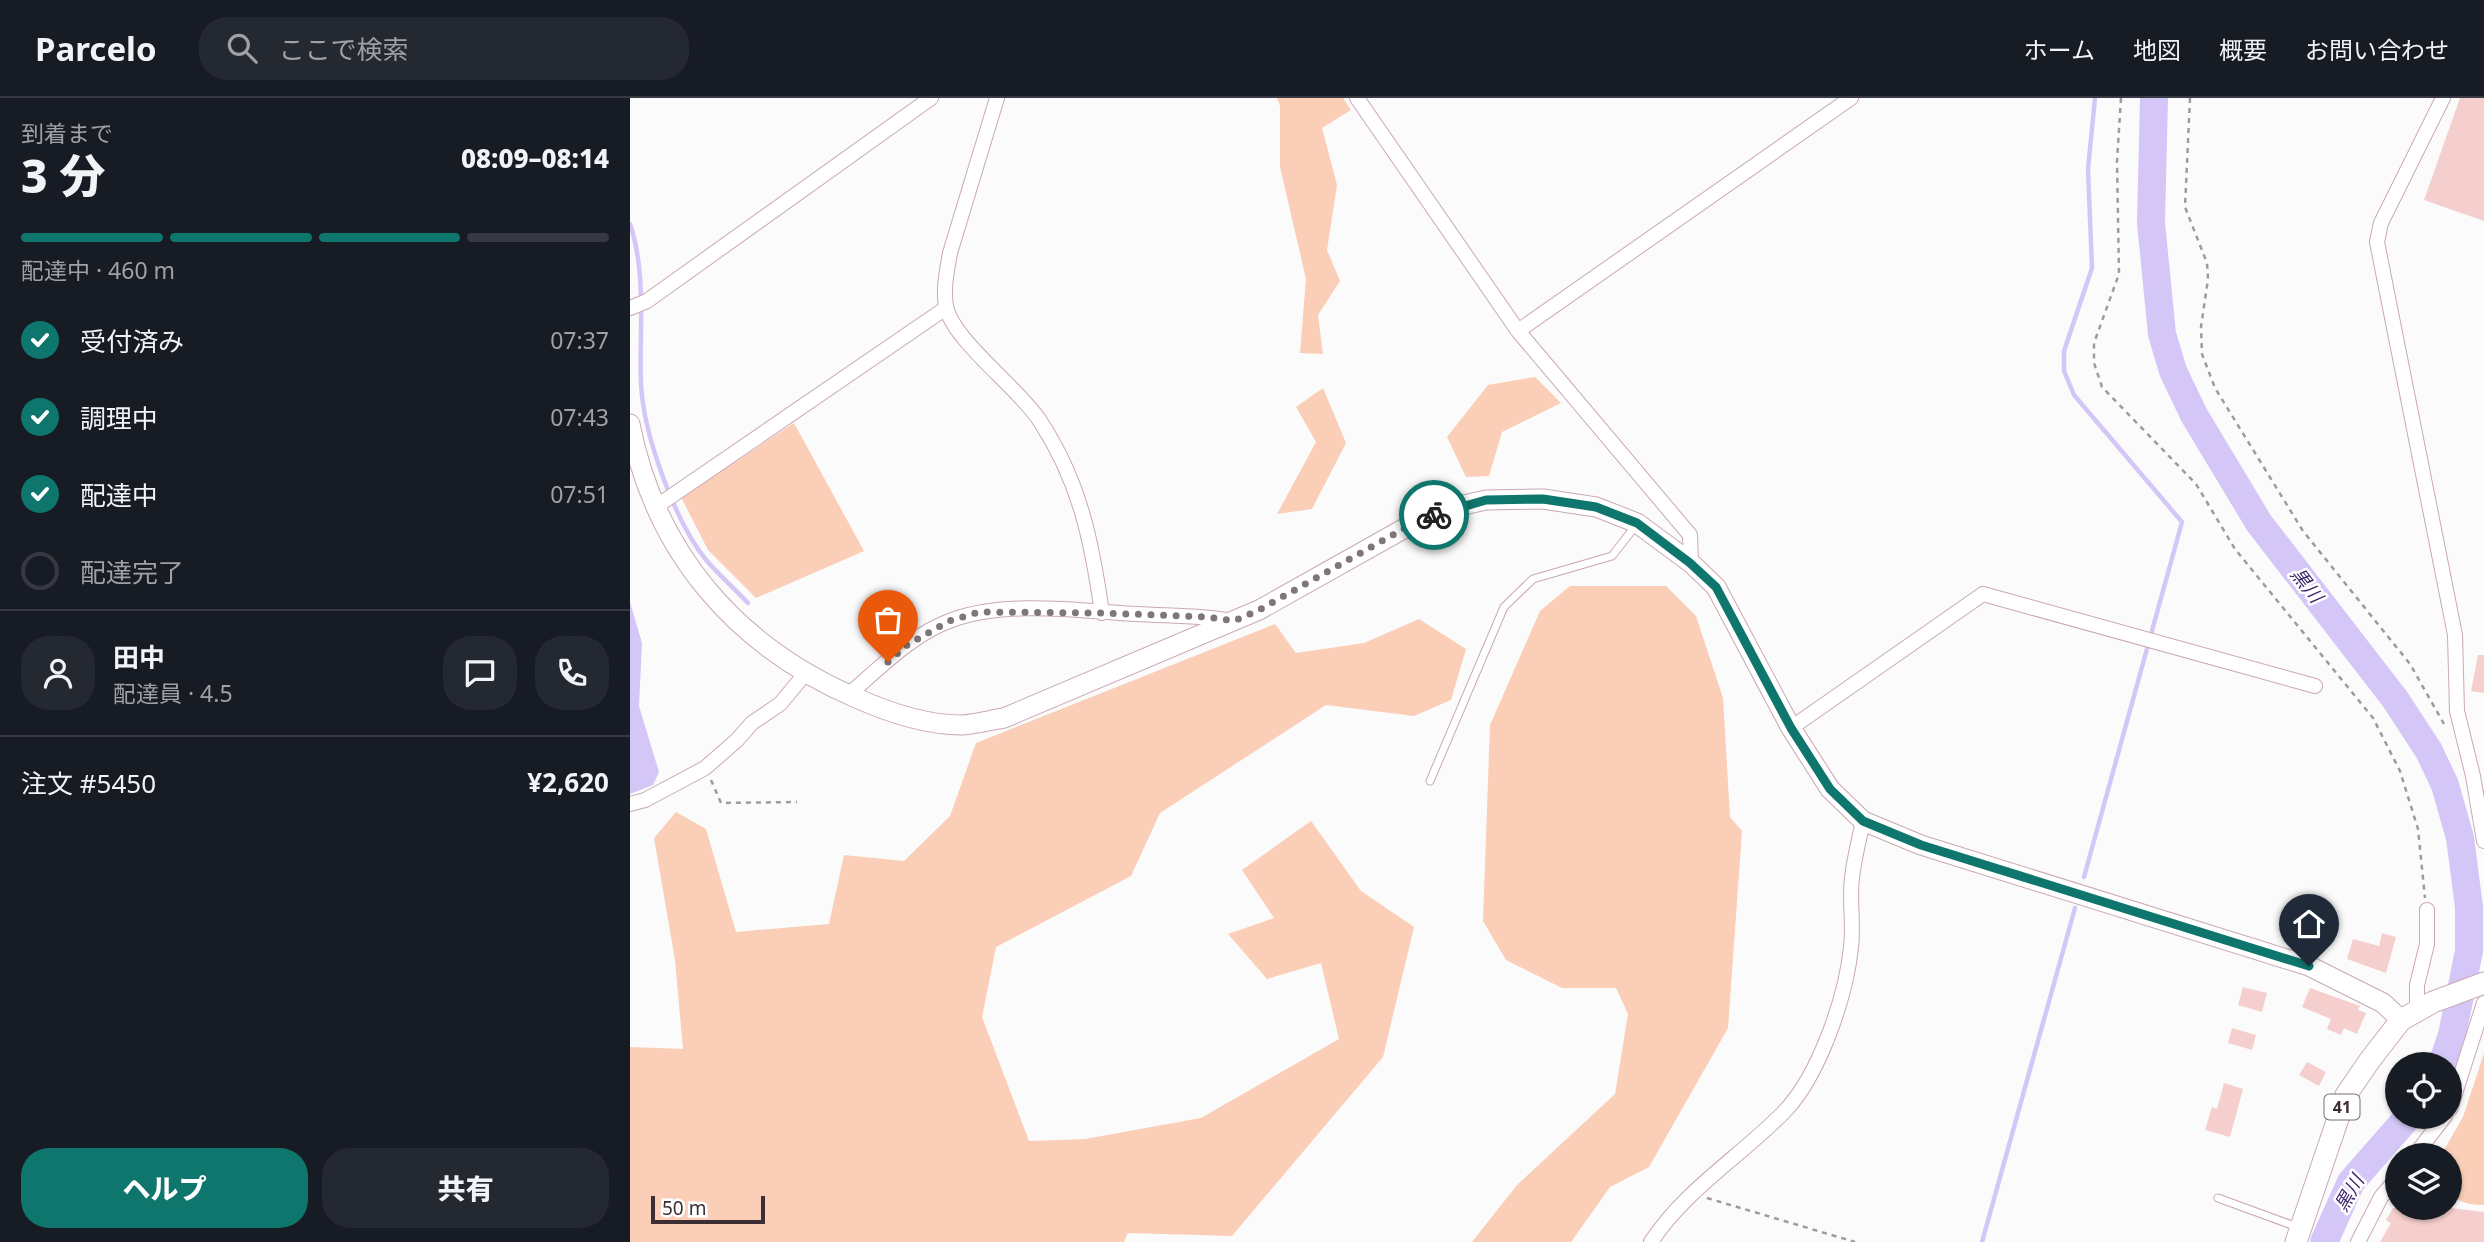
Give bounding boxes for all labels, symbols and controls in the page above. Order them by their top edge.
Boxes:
search box [199,17,689,80]
text: Parcelo [35,26,157,71]
icon: search [223,29,261,67]
text: ここで検索 [279,31,409,67]
text: ホーム [2024,33,2095,66]
text: 地図 [2133,33,2181,66]
text: 概要 [2219,33,2267,66]
text: お問い合わせ [2305,33,2449,66]
text: 到着まで [21,117,113,149]
text: 08:09–08:14 [461,140,609,176]
text: 3 分 [21,144,106,206]
text: 配達中 · 460 m [21,254,175,286]
icon: check [21,321,59,359]
text: 受付済み [80,323,184,359]
text: 07:37 [550,324,609,356]
icon: check [21,398,59,436]
text: 調理中 [80,400,158,436]
text: 07:43 [550,401,609,433]
icon: check [21,475,59,513]
text: 配達中 [80,477,158,513]
text: 07:51 [550,478,609,510]
courier [1399,480,1469,550]
icon: bike [1415,496,1453,534]
text: 配達完了 [80,554,184,590]
water label: 黒川 [2285,562,2330,610]
pin [858,590,918,662]
icon: bag [869,601,907,639]
button: person [21,636,95,710]
button: chat [443,636,517,710]
button: phone [535,636,609,710]
text: 田中 [113,639,165,675]
text: 配達員 · 4.5 [113,677,233,709]
text: ¥2,620 [527,764,609,800]
text: 注文 #5450 [21,765,156,801]
pin [2279,894,2339,966]
icon: home [2290,905,2328,943]
map controls [2385,1052,2462,1220]
button: locate [2385,1052,2462,1129]
road number: 41 [2324,1094,2360,1119]
button: layers [2385,1143,2462,1220]
button: ヘルプ [21,1148,308,1228]
button: 共有 [322,1148,609,1228]
water label: 黒川 [2328,1168,2371,1216]
scale bar [651,1193,765,1225]
text: 50 m [662,1195,706,1221]

